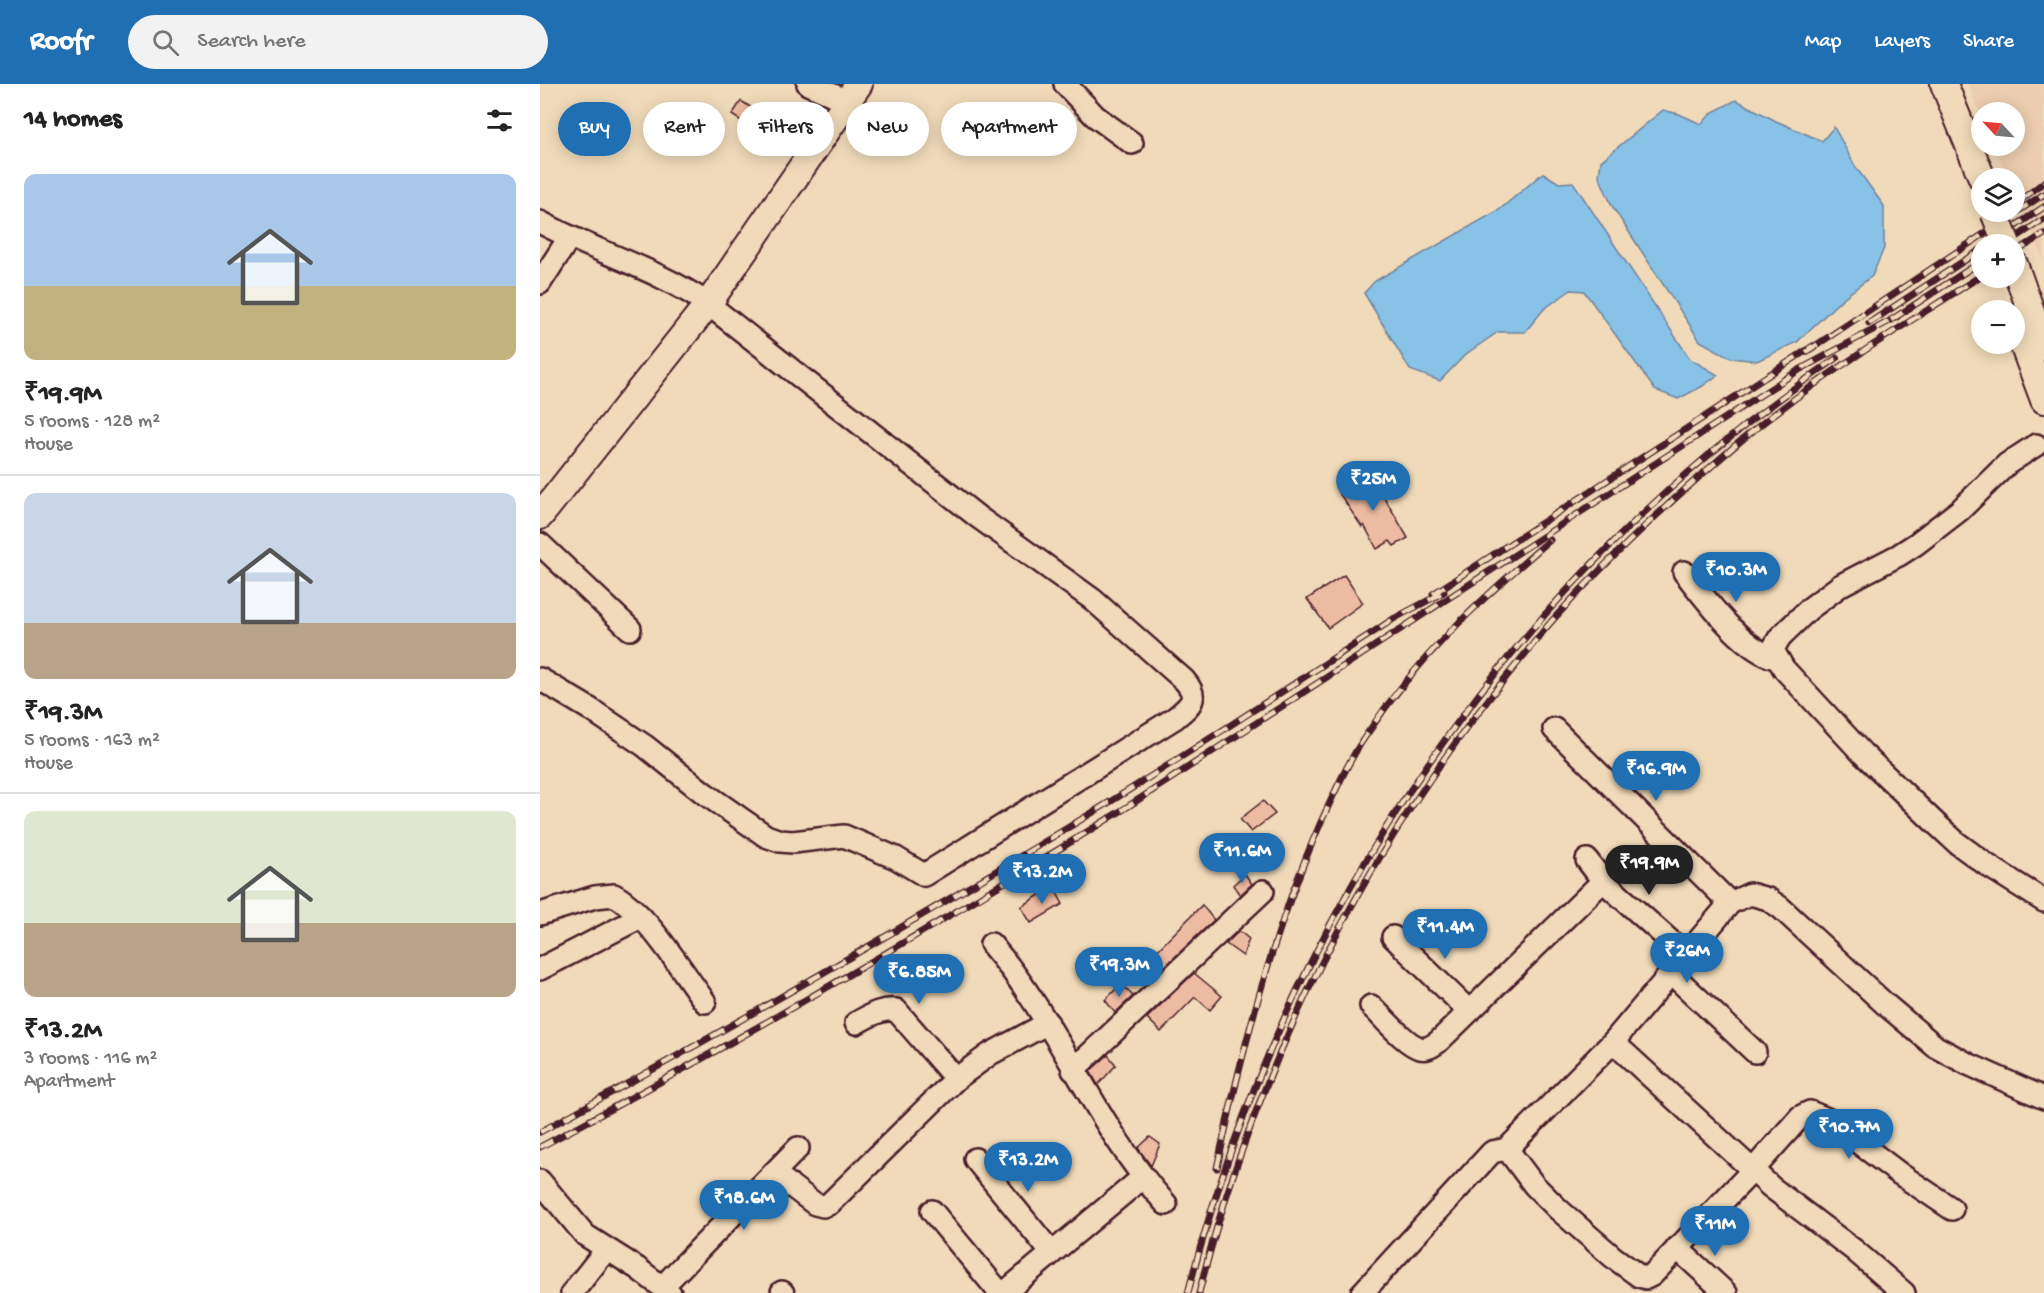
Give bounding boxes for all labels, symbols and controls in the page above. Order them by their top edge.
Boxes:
search box [128,15,548,69]
text: Roofr [30,26,92,59]
icon: search [149,26,182,59]
text: Search here [197,29,306,55]
text: Map [1805,30,1841,55]
text: Layers [1874,30,1930,55]
text: Share [1963,30,2014,55]
chip: Buy [558,102,631,156]
chip: Rent [643,102,725,156]
chip: Filters [737,102,834,156]
chip: New [846,102,929,156]
chip: Apartment [941,102,1077,156]
north arrow [1971,102,2025,156]
map controls [1971,102,2025,354]
icon: filters [483,104,516,137]
text: 14 homes [24,105,122,136]
button: layers [1971,168,2025,222]
icon: home [216,213,324,321]
button: + [1971,234,2025,288]
button: − [1971,300,2025,354]
text: ₹19.9M [24,380,102,411]
text: 5 rooms · 128 m² [24,411,160,434]
text: House [24,434,73,457]
pin: ₹25M [1337,461,1409,512]
text: ₹25M [1350,469,1396,492]
icon: home [216,532,324,640]
pin: ₹10.3M [1687,552,1785,603]
text: ₹10.3M [1705,560,1767,583]
text: ₹19.3M [24,699,102,730]
text: 5 rooms · 163 m² [24,730,160,753]
pin: ₹16.9M [1607,751,1705,802]
text: House [24,753,73,776]
text: ₹16.9M [1626,759,1686,782]
pin: ₹11.6M [1193,833,1291,884]
text: ₹11.6M [1213,841,1271,864]
pin: ₹19.9M [1600,845,1698,896]
icon: home [216,850,324,958]
text: ₹19.9M [1619,853,1679,876]
pin: ₹13.2M [993,854,1091,905]
text: ₹13.2M [1012,862,1072,885]
pin: ₹11.4M [1396,909,1494,960]
text: ₹11.4M [1416,917,1474,940]
pin: ₹26M [1651,933,1723,984]
text: ₹26M [1664,941,1710,964]
pin: ₹19.3M [1070,947,1168,998]
pin: ₹6.85M [870,954,968,1005]
text: ₹19.3M [1089,955,1149,978]
text: ₹6.85M [887,962,951,985]
text: ₹13.2M [24,1017,102,1048]
text: 3 rooms · 116 m² [24,1048,157,1071]
text: Apartment [24,1071,114,1094]
pin: ₹10.7M [1800,1109,1898,1160]
text: ₹10.7M [1818,1117,1880,1140]
pin: ₹13.2M [979,1142,1077,1193]
text: ₹13.2M [998,1150,1058,1173]
pin: ₹18.6M [695,1180,793,1231]
text: ₹18.6M [714,1188,774,1211]
pin: ₹11M [1679,1206,1751,1257]
text: ₹11M [1694,1214,1736,1237]

